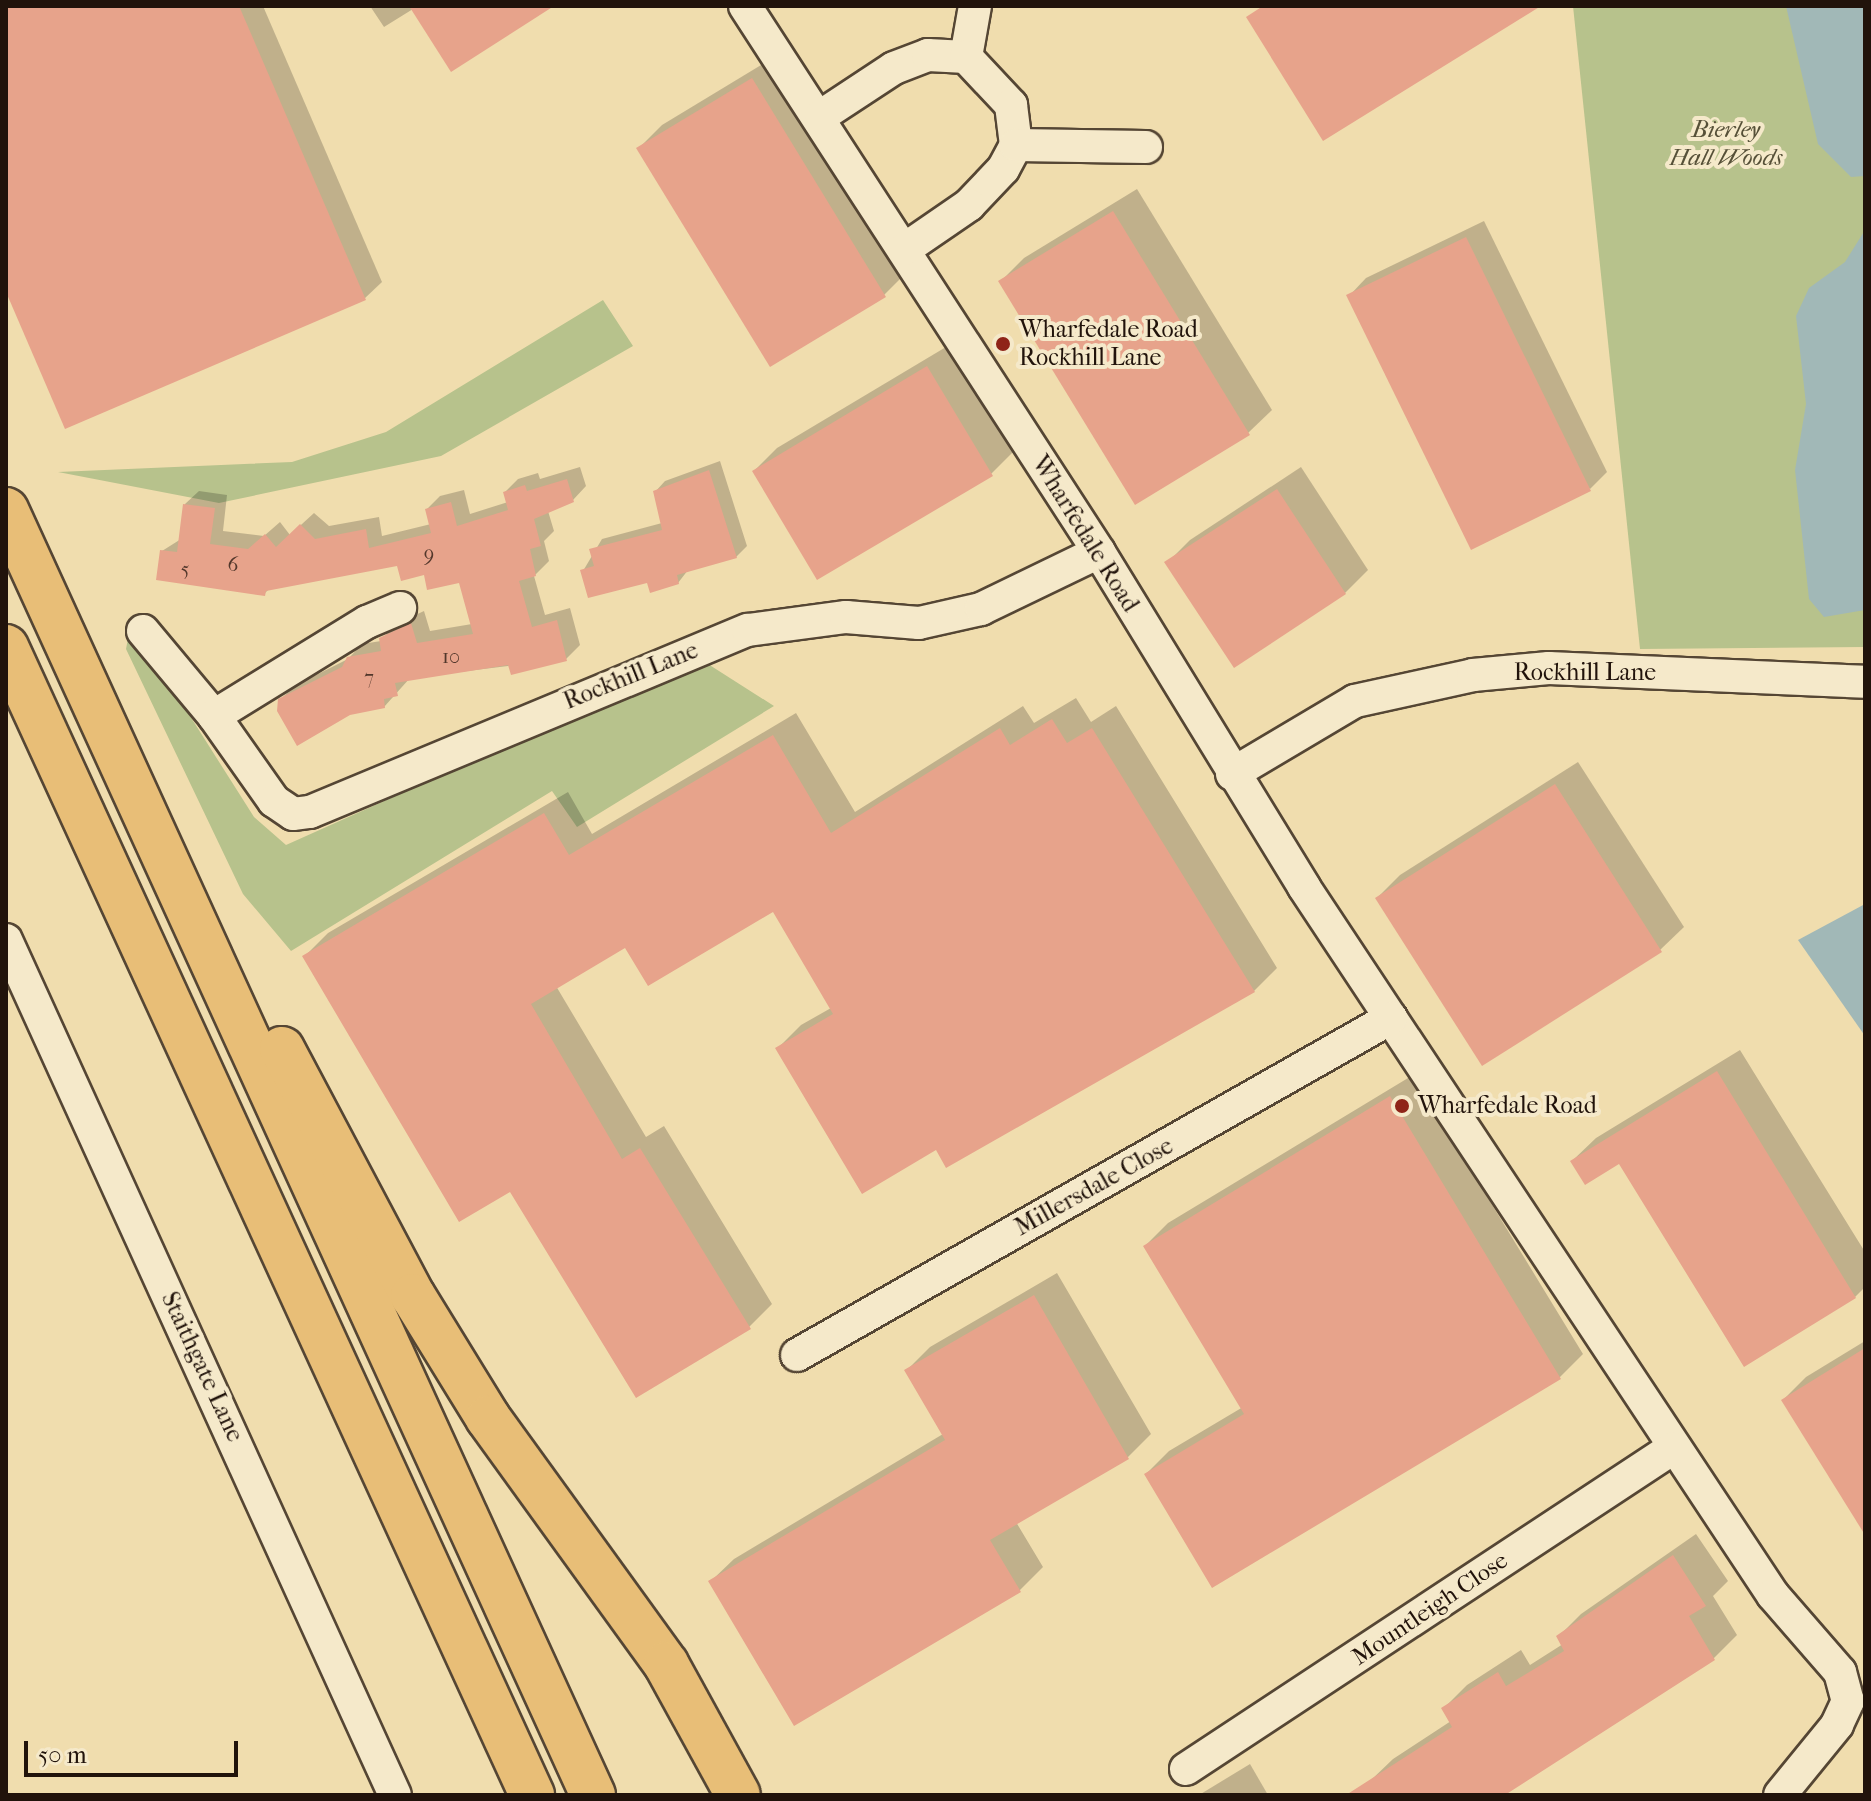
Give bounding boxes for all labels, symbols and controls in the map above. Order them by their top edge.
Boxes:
park label: Bierley Hall Woods [1670,116,1782,172]
place label: Wharfedale Road Rockhill Lane [1019,316,1198,372]
marker: Wharfedale Road Rockhill Lane [994,335,1012,353]
street label: Wharfedale Road [1025,451,1145,617]
house number: 9 [424,542,434,566]
house number: 6 [228,552,238,576]
house number: 5 [181,557,189,581]
street label: Rockhill Lane [560,636,702,716]
house number: 10 [442,644,460,668]
street label: Rockhill Lane [1514,659,1656,687]
house number: 7 [364,665,374,689]
place label: Wharfedale Road [1418,1092,1597,1120]
marker: Wharfedale Road [1393,1097,1411,1115]
street label: Millersdale Close [1010,1132,1178,1242]
street label: Staithgate Lane [155,1288,249,1446]
street label: Mountleigh Close [1347,1546,1513,1672]
scale bar [28,1725,242,1775]
text: 50 m [38,1741,87,1769]

